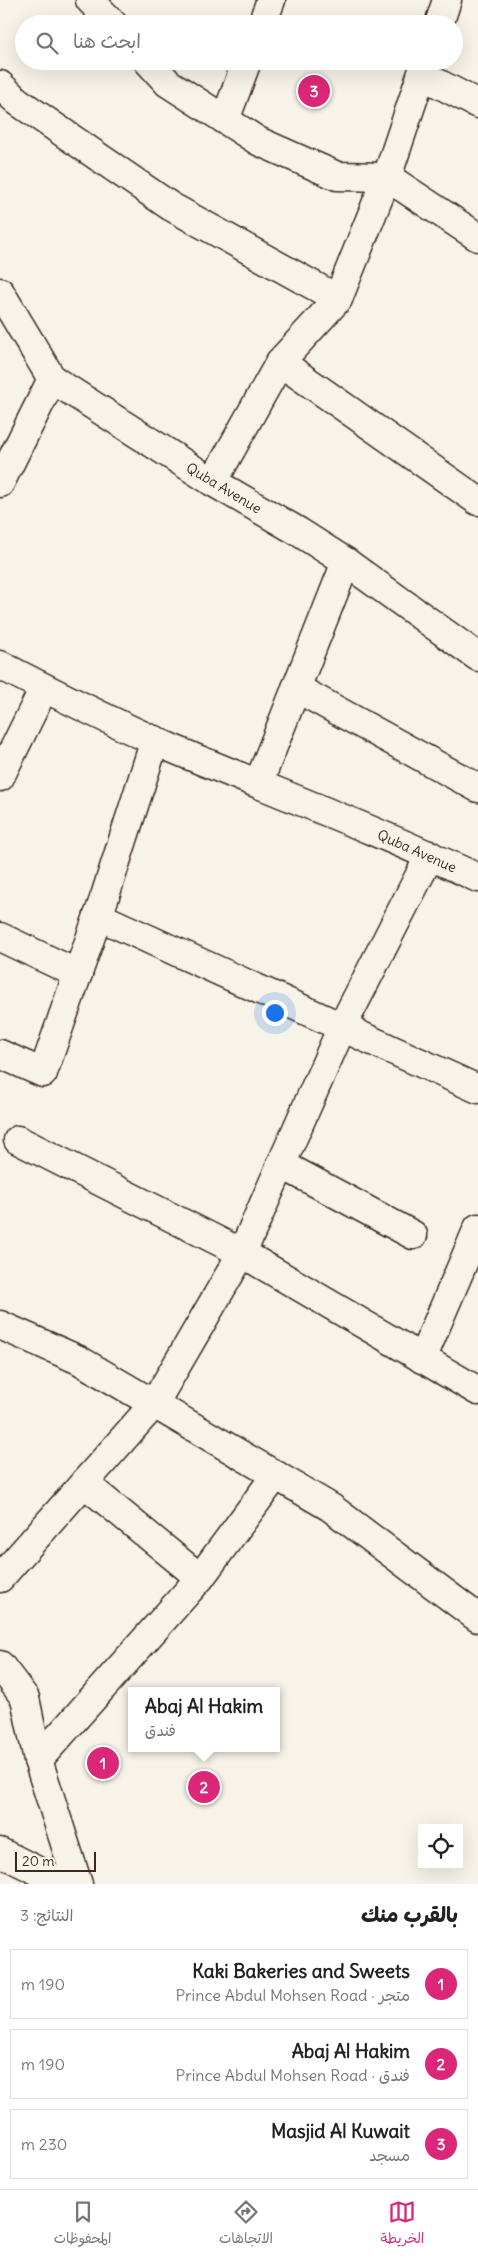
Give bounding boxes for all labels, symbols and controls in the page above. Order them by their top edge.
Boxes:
search box [15,15,463,70]
icon: search [33,29,61,57]
text: ابحث هنا [73,29,141,53]
pin: 3 [298,72,330,110]
street label: Quba Avenue [183,458,265,518]
street label: Quba Avenue [375,826,459,876]
your location [262,1000,288,1026]
popup [128,1687,280,1752]
text: Abaj Al Hakim [145,1694,263,1718]
text: فندق [145,1720,176,1740]
pin: 1 [87,1744,119,1782]
pin: 2 [188,1768,220,1806]
map controls [418,1824,463,1869]
button: locate [418,1824,463,1869]
scale bar [15,1849,96,1872]
text: 20 m [22,1852,55,1870]
text: بالقرب منك [361,1901,458,1928]
text: النتائج: 3 [20,1905,73,1925]
text: Kaki Bakeries and Sweets [192,1959,410,1983]
text: 190 m [21,1974,65,1994]
text: 1 [438,1974,444,1994]
text: متجر · Prince Abdul Mohsen Road [175,1985,410,2005]
text: Abaj Al Hakim [292,2039,410,2063]
text: 190 m [21,2054,65,2074]
text: 2 [437,2054,445,2074]
text: فندق · Prince Abdul Mohsen Road [176,2065,410,2085]
text: Masjid Al Kuwait [271,2119,410,2143]
text: 230 m [21,2134,67,2154]
text: 3 [436,2134,446,2154]
text: مسجد [369,2145,410,2165]
tab: المحفوظات [54,2198,111,2251]
tab: الاتجاهات [219,2198,273,2251]
tab: الخريطة [381,2198,424,2251]

